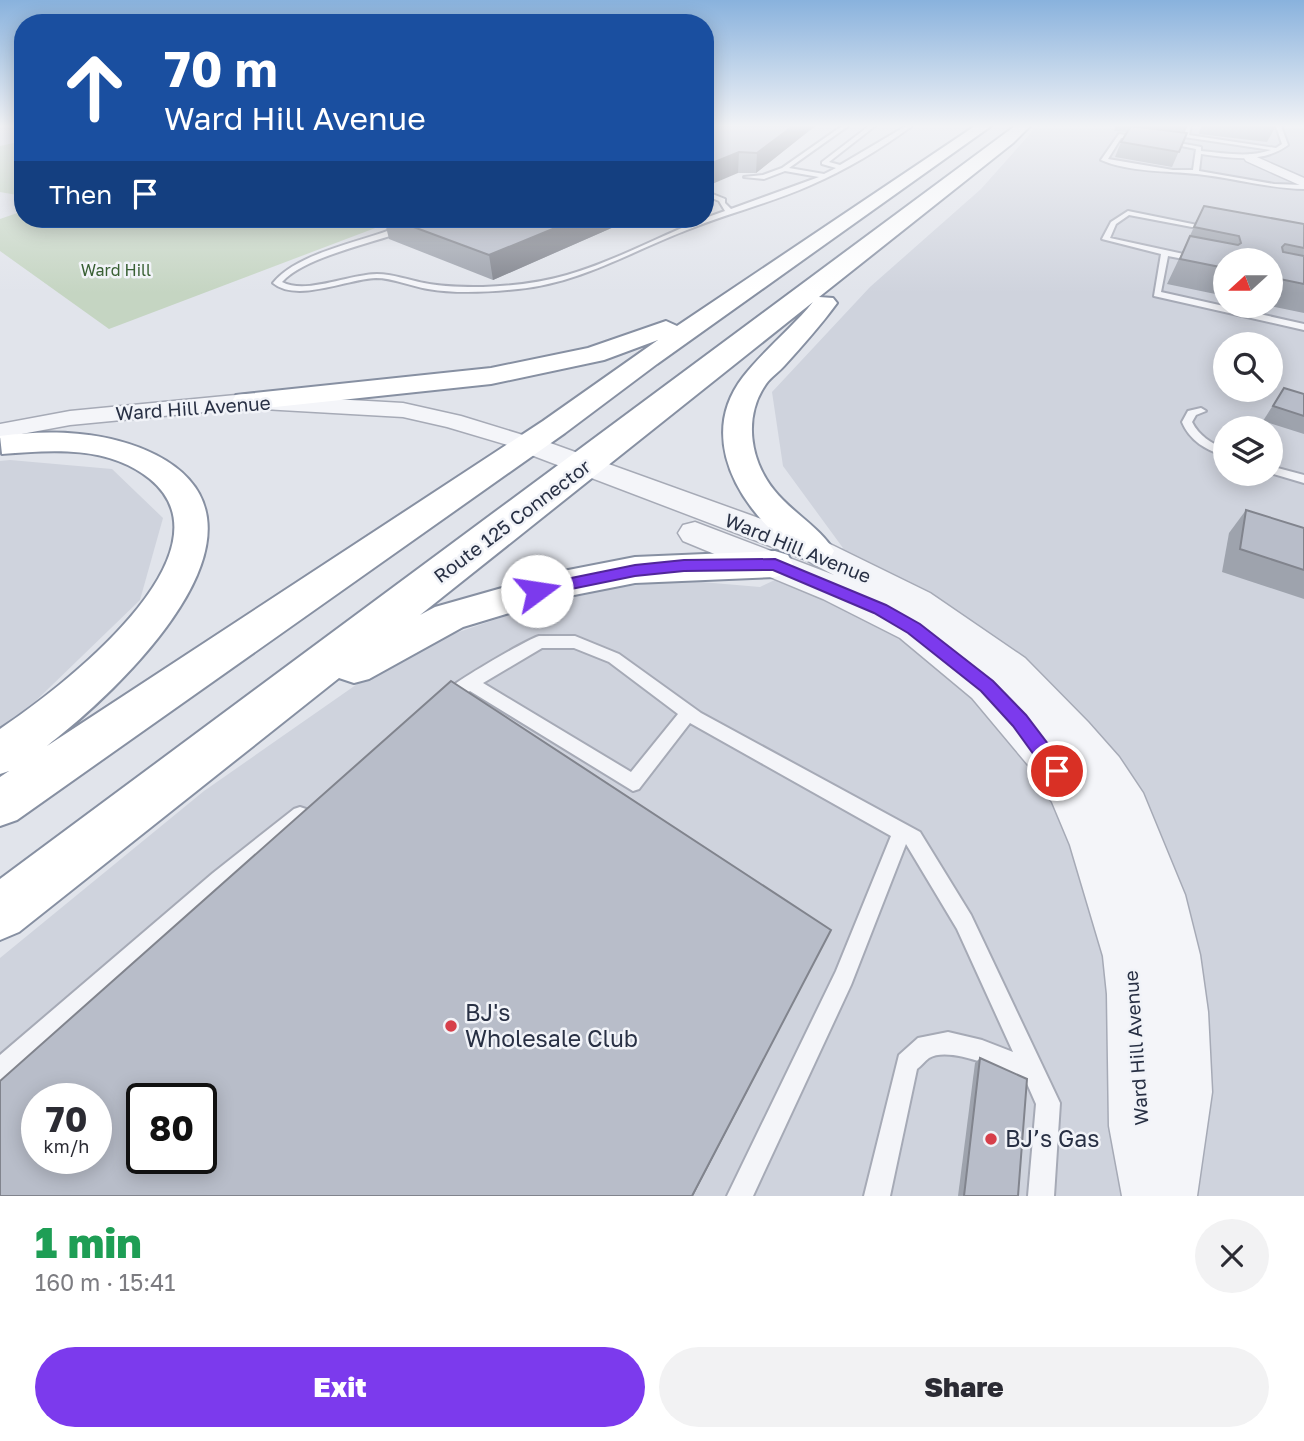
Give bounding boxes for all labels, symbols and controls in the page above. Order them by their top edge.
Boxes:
text: 70 m [164,39,278,98]
icon: ahead [49,42,140,133]
text: Ward Hill Avenue [164,99,426,137]
icon: arrive [126,175,164,213]
text: Then [49,179,112,210]
north arrow [1213,248,1283,318]
map controls [1213,248,1283,486]
park label: Ward Hill [81,260,151,280]
button: search [1213,332,1283,402]
street label: Ward Hill Avenue [115,391,271,424]
button: layers [1213,416,1283,486]
street label: Route 125 Connector [429,454,595,587]
street label: Ward Hill Avenue [722,508,875,587]
position arrow [500,554,574,628]
pin [1027,741,1087,801]
icon: arrive [1038,752,1076,790]
street label: Ward Hill Avenue [1119,970,1152,1126]
place label: BJ's Wholesale Club [465,998,638,1052]
marker: BJ's Wholesale Club [443,1018,459,1034]
speed limit sign: 80 [126,1083,217,1174]
text: 70 [46,1098,87,1140]
place label: BJ’s Gas [1005,1124,1099,1152]
marker: BJ’s Gas [983,1131,999,1147]
text: km/h [44,1135,89,1157]
text: 1 min [35,1217,142,1267]
button: close [1195,1219,1269,1293]
text: 160 m · 15:41 [35,1268,175,1296]
button: Exit [35,1347,645,1427]
button: Share [659,1347,1269,1427]

